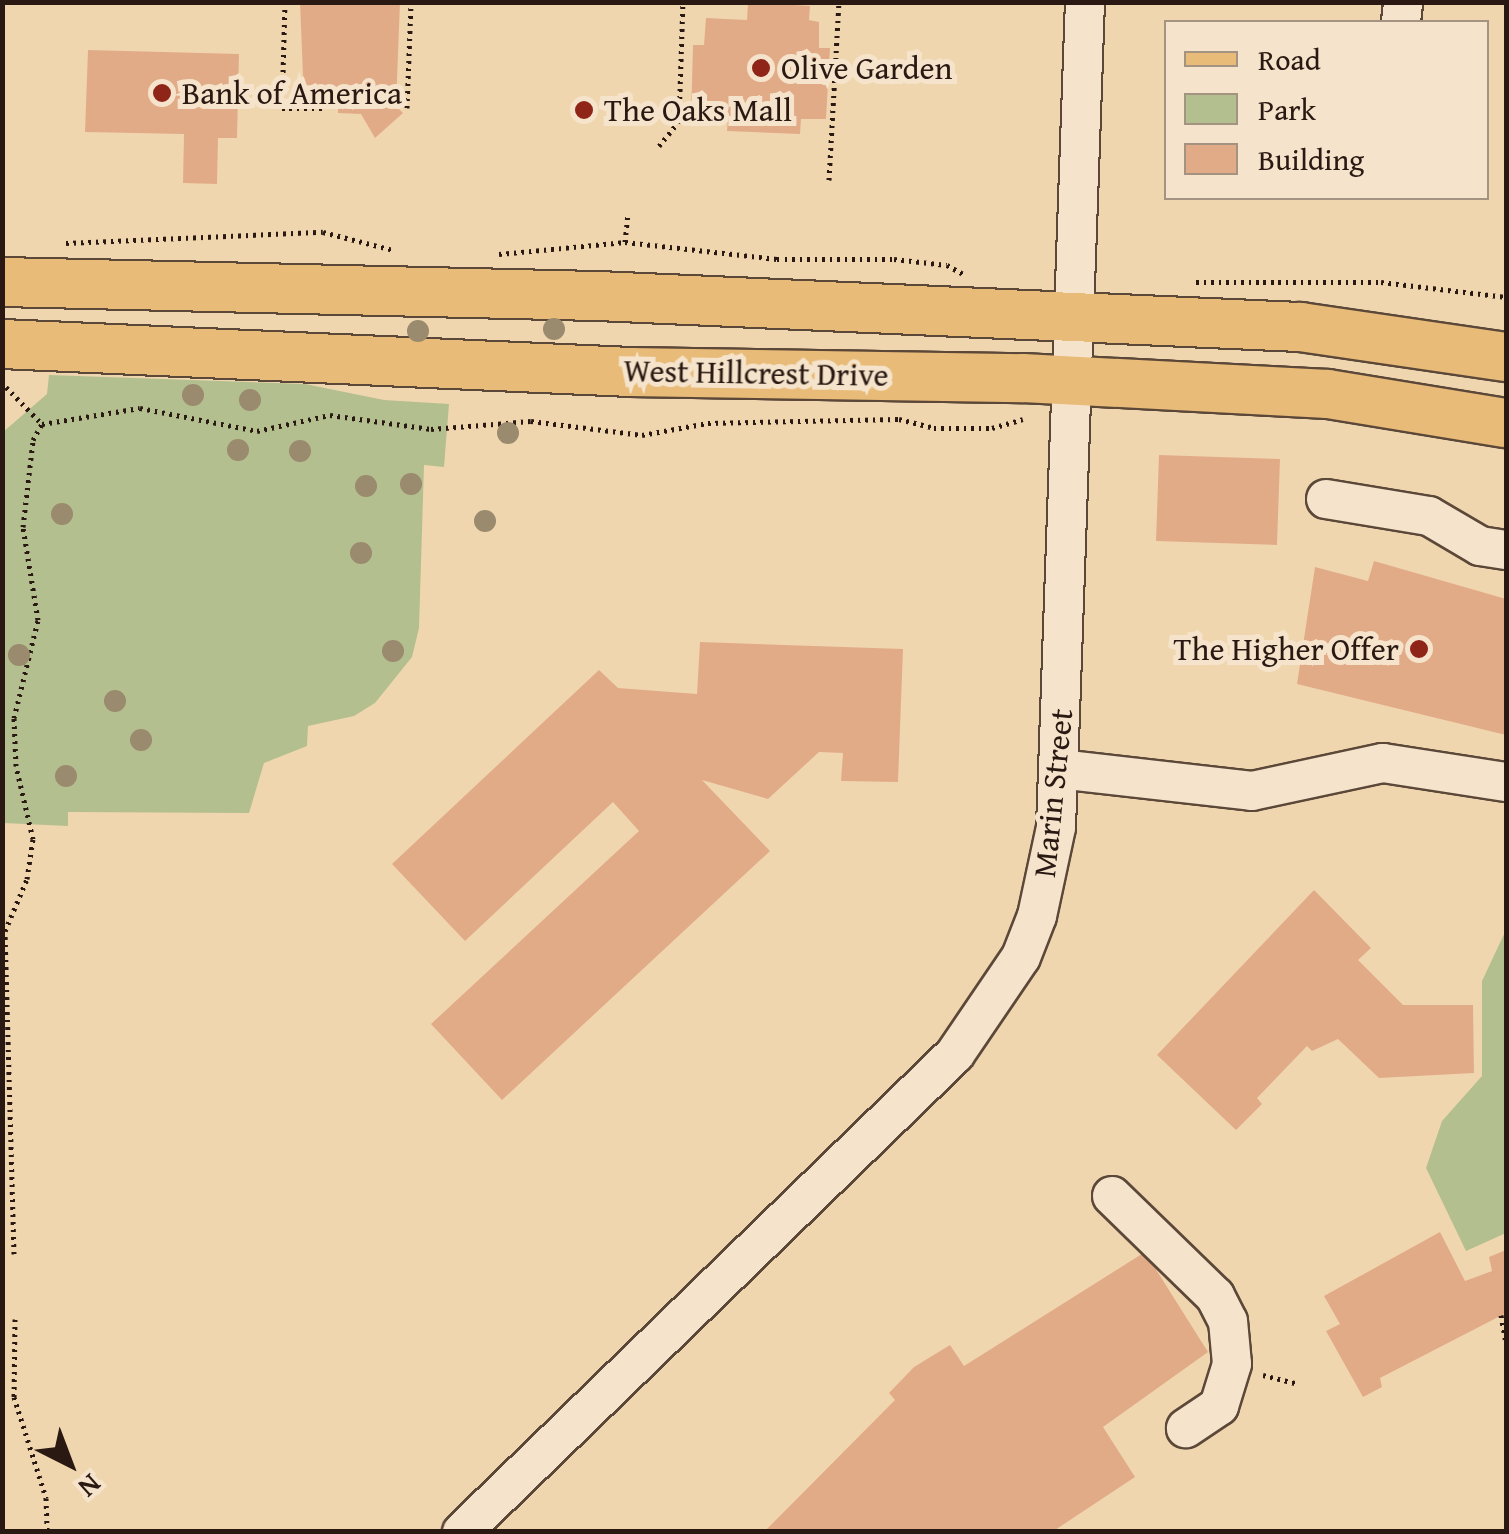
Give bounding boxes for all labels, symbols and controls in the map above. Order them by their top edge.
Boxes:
legend [1164,20,1489,200]
text: Road [1258,37,1321,81]
place label: Olive Garden [781,49,953,87]
marker: Olive Garden [750,57,772,79]
place label: Bank of America [182,74,402,112]
marker: Bank of America [151,82,173,104]
text: Park [1258,87,1316,131]
place label: The Oaks Mall [604,91,792,129]
marker: The Oaks Mall [573,99,595,121]
text: Building [1258,137,1364,181]
street label: West Hillcrest Drive [623,351,889,395]
place label: The Higher Offer [1174,630,1399,668]
marker: The Higher Offer [1408,638,1430,660]
street label: Marin Street [1025,707,1081,879]
north arrow [20,1414,120,1514]
text: N [70,1465,111,1508]

